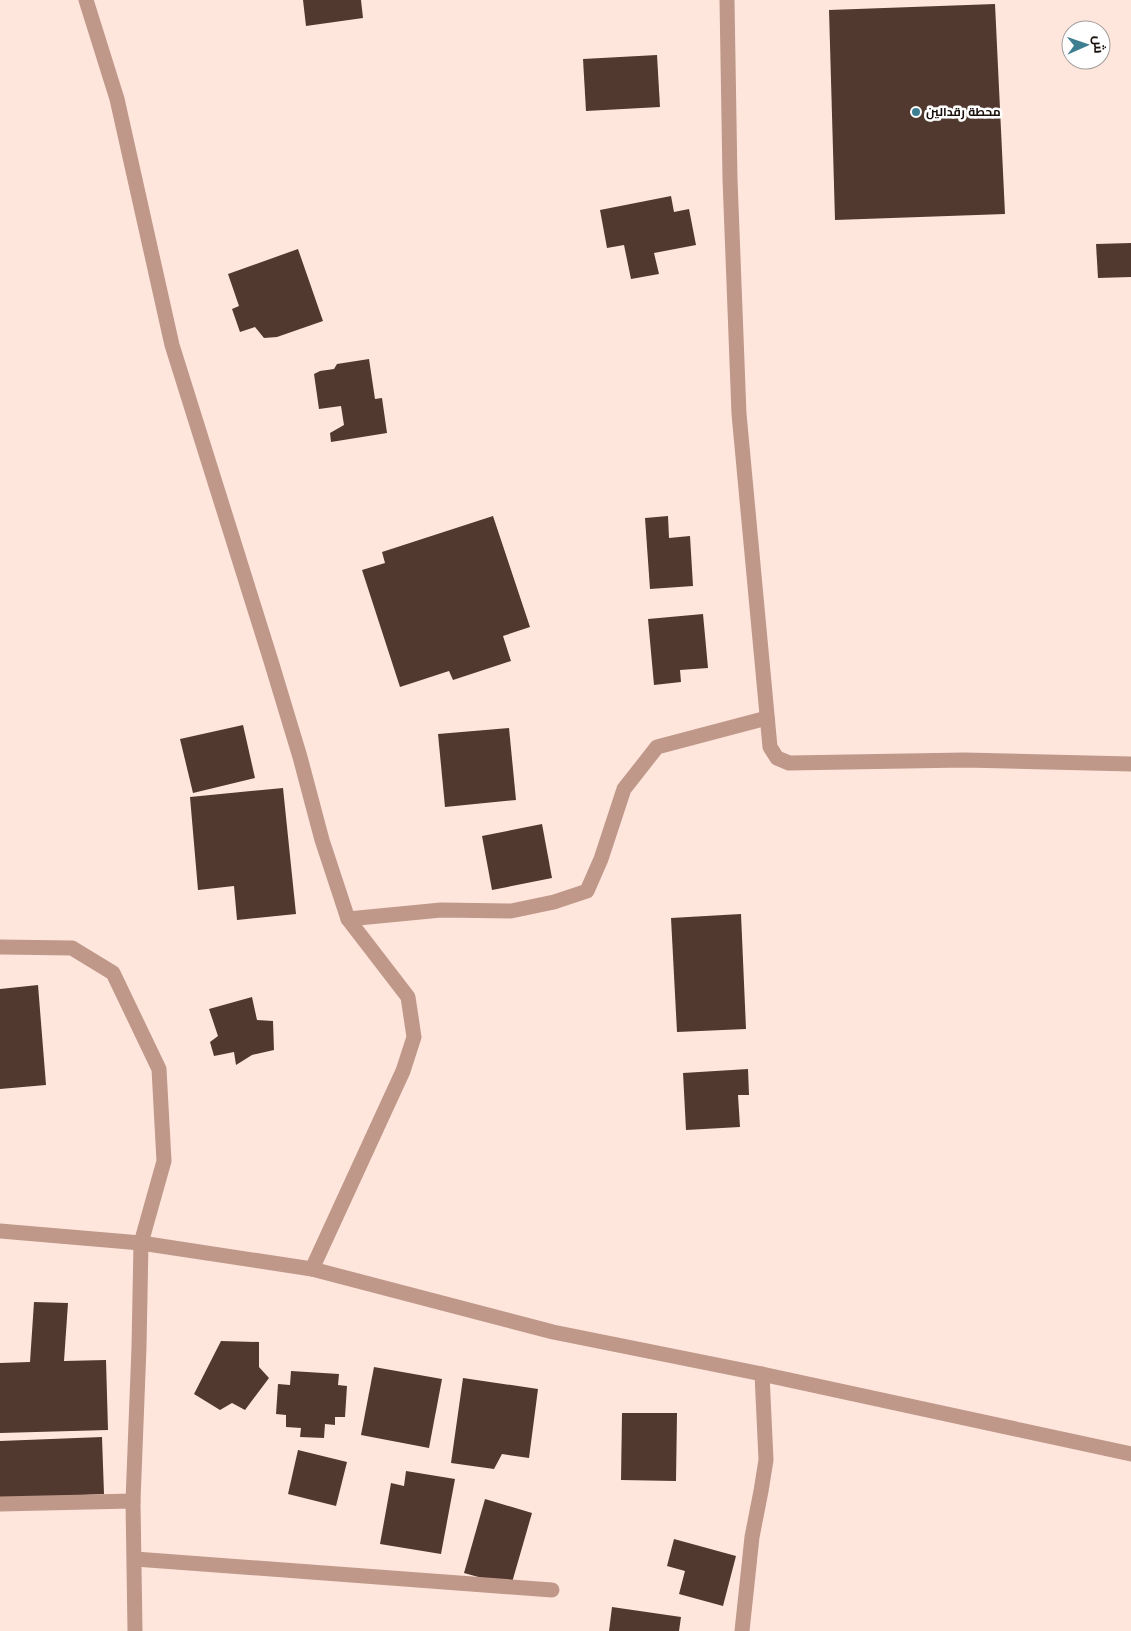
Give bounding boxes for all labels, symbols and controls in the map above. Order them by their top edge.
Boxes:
north arrow [1061,20,1111,70]
text: ش [1090,35,1107,54]
place label: محطة رقدالين [926,105,1001,120]
marker: محطة رقدالين [910,106,922,118]

